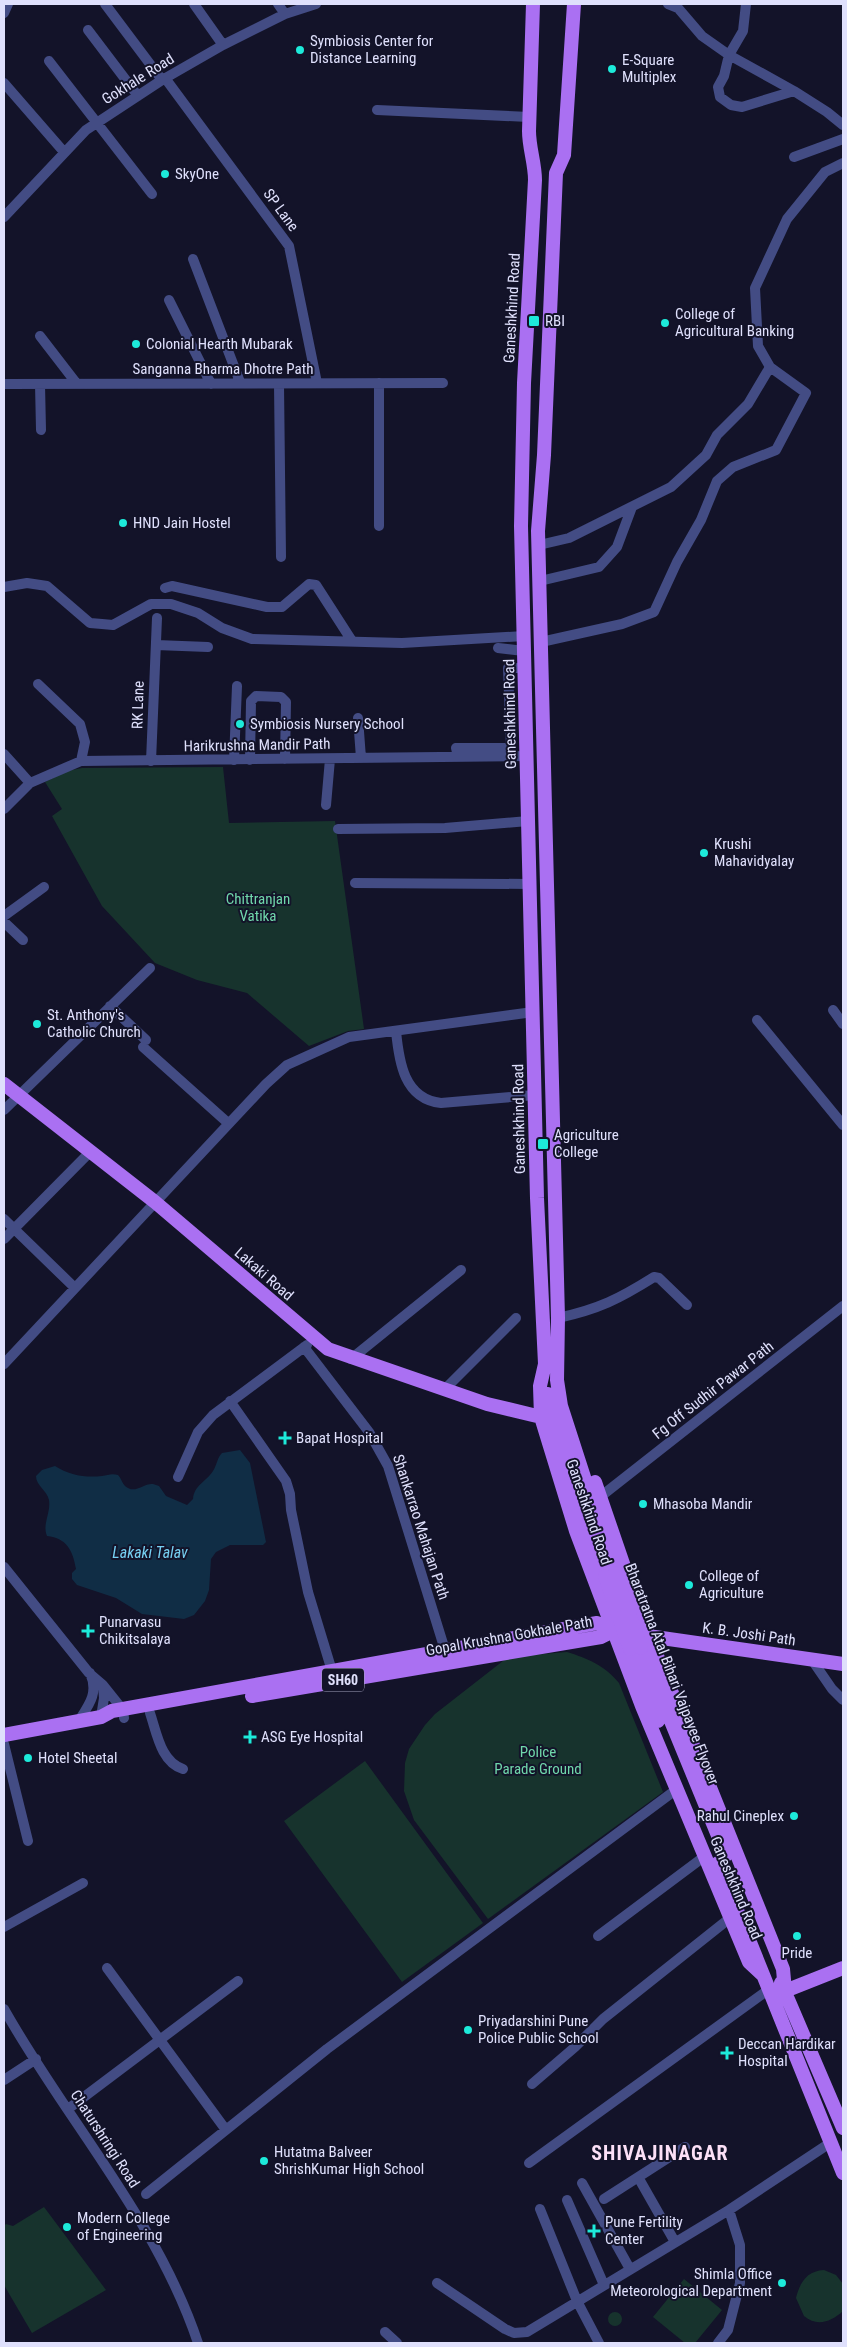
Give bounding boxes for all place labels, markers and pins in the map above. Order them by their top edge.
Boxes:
place label: Symbiosis Center for Distance Learning [310,32,434,67]
marker: Symbiosis Center for Distance Learning [294,44,306,56]
place label: E-Square Multiplex [622,51,677,86]
marker: E-Square Multiplex [606,63,618,75]
place label: SkyOne [175,165,219,183]
marker: SkyOne [159,168,171,180]
place label: College of Agricultural Banking [675,305,794,340]
place label: RBI [545,312,565,330]
marker: RBI [527,314,541,328]
marker: College of Agricultural Banking [659,317,671,329]
place label: Colonial Hearth Mubarak [146,335,293,353]
marker: Colonial Hearth Mubarak [130,338,142,350]
place label: HND Jain Hostel [133,514,231,532]
marker: HND Jain Hostel [117,517,129,529]
place label: Symbiosis Nursery School [250,715,404,733]
marker: Symbiosis Nursery School [234,718,246,730]
place label: Krushi Mahavidyalay [714,835,794,870]
marker: Krushi Mahavidyalay [698,847,710,859]
place label: St. Anthony's Catholic Church [47,1006,141,1041]
marker: St. Anthony's Catholic Church [31,1018,43,1030]
place label: Agriculture College [554,1126,619,1161]
marker: Agriculture College [536,1137,550,1151]
place label: Bapat Hospital [296,1429,383,1447]
marker: Bapat Hospital [278,1431,292,1445]
place label: Mhasoba Mandir [653,1495,753,1513]
marker: Mhasoba Mandir [637,1498,649,1510]
place label: College of Agriculture [699,1567,764,1602]
marker: College of Agriculture [683,1579,695,1591]
place label: Punarvasu Chikitsalaya [99,1613,171,1648]
marker: Punarvasu Chikitsalaya [81,1624,95,1638]
place label: ASG Eye Hospital [261,1728,363,1746]
marker: ASG Eye Hospital [243,1730,257,1744]
place label: Hotel Sheetal [38,1749,117,1767]
marker: Hotel Sheetal [22,1752,34,1764]
place label: Rahul Cineplex [697,1807,784,1825]
marker: Rahul Cineplex [788,1810,800,1822]
marker: Pride [791,1930,803,1942]
place label: Pride [782,1944,812,1962]
place label: Priyadarshini Pune Police Public School [478,2012,599,2047]
marker: Priyadarshini Pune Police Public School [462,2024,474,2036]
place label: Deccan Hardikar Hospital [738,2035,836,2070]
marker: Deccan Hardikar Hospital [720,2046,734,2060]
place label: Hutatma Balveer ShrishKumar High School [274,2143,424,2178]
marker: Hutatma Balveer ShrishKumar High School [258,2155,270,2167]
place label: Modern College of Engineering [77,2209,170,2244]
place label: Pune Fertility Center [605,2213,683,2248]
marker: Modern College of Engineering [61,2221,73,2233]
marker: Pune Fertility Center [587,2224,601,2238]
place label: Shimla Office Meteorological Department [610,2265,772,2300]
marker: Shimla Office Meteorological Department [776,2277,788,2289]

